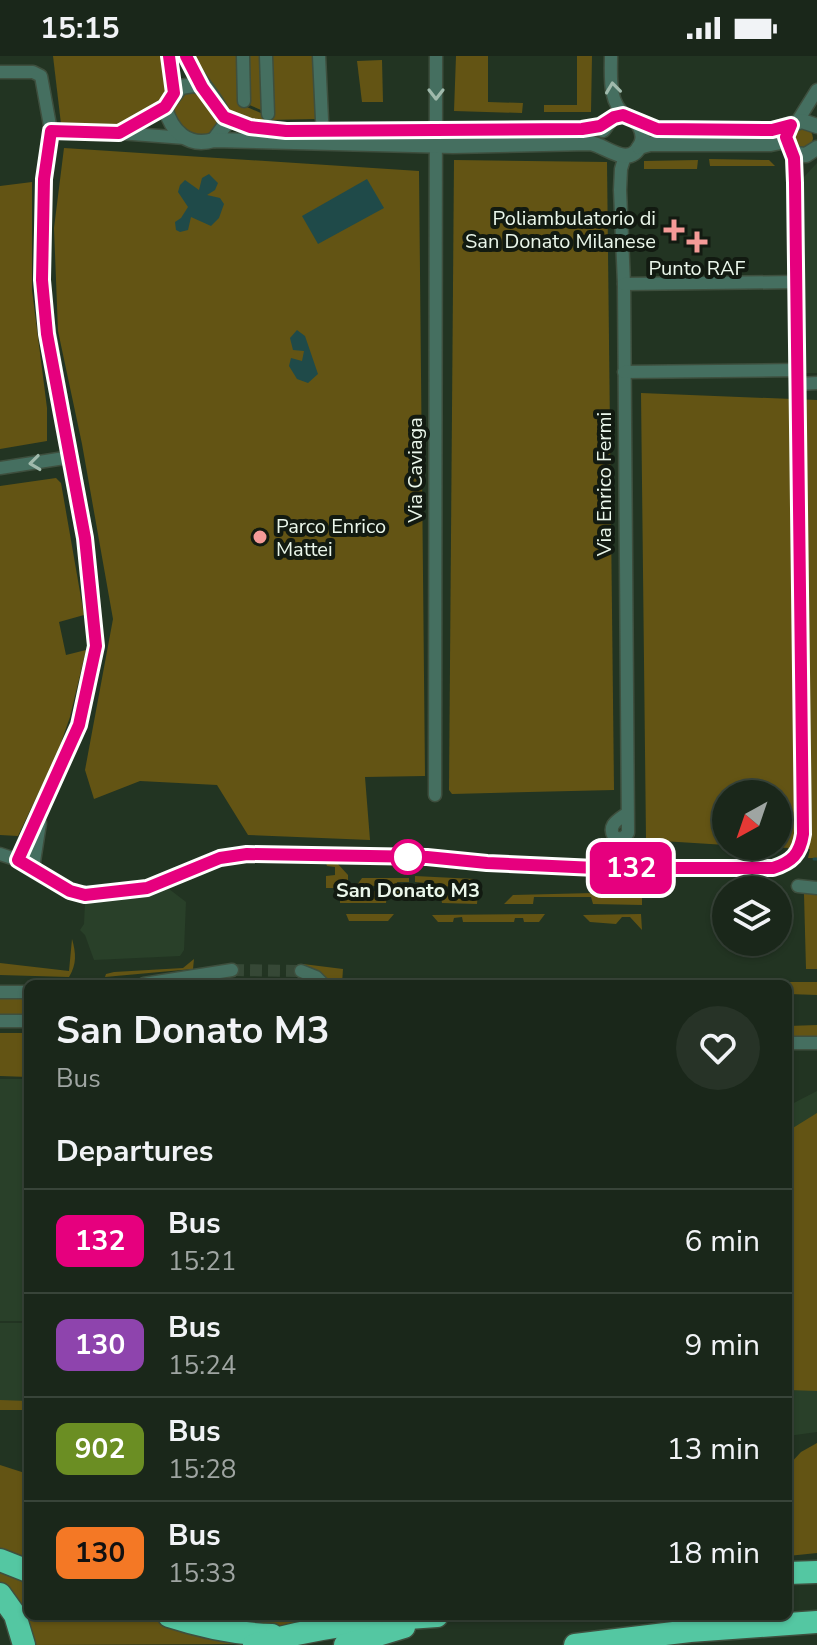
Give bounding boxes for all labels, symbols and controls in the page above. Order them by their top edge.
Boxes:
text: 15:15 [40,8,119,49]
one-way arrow [605,81,622,95]
one-way arrow [427,88,445,101]
place label: Poliambulatorio di San Donato Milanese [465,205,656,255]
marker: Poliambulatorio di San Donato Milanese [663,219,685,241]
marker: Punto RAF [686,231,708,253]
place label: Punto RAF [649,255,746,282]
street label: Via Enrico Fermi [591,412,618,557]
street label: Via Caviaga [402,417,429,524]
one-way arrow [29,454,42,471]
place label: Parco Enrico Mattei [276,513,386,563]
marker: Parco Enrico Mattei [251,528,269,546]
north arrow [712,780,792,860]
map controls [712,780,792,956]
marker: San Donato M3 [391,840,425,874]
line badge: 132 [585,842,677,894]
text: 132 [606,849,656,887]
button: layers [712,876,792,956]
place label: San Donato M3 [336,877,480,904]
text: San Donato M3 [56,1005,329,1056]
button: heart [676,1006,760,1090]
text: Bus [56,1061,101,1096]
text: Departures [56,1131,213,1172]
text: Bus [168,1203,221,1244]
text: 6 min [685,1221,760,1262]
text: 132 [75,1222,125,1260]
text: 15:21 [168,1244,236,1279]
text: Bus [168,1307,221,1348]
text: 9 min [685,1325,760,1366]
text: 130 [75,1326,125,1364]
text: 15:24 [168,1348,236,1383]
text: Bus [168,1411,221,1452]
text: 13 min [667,1429,760,1470]
text: 902 [75,1430,125,1468]
text: 15:28 [168,1452,236,1487]
text: Bus [168,1515,221,1556]
text: 18 min [667,1533,760,1574]
text: 130 [75,1534,125,1572]
text: 15:33 [168,1556,236,1591]

